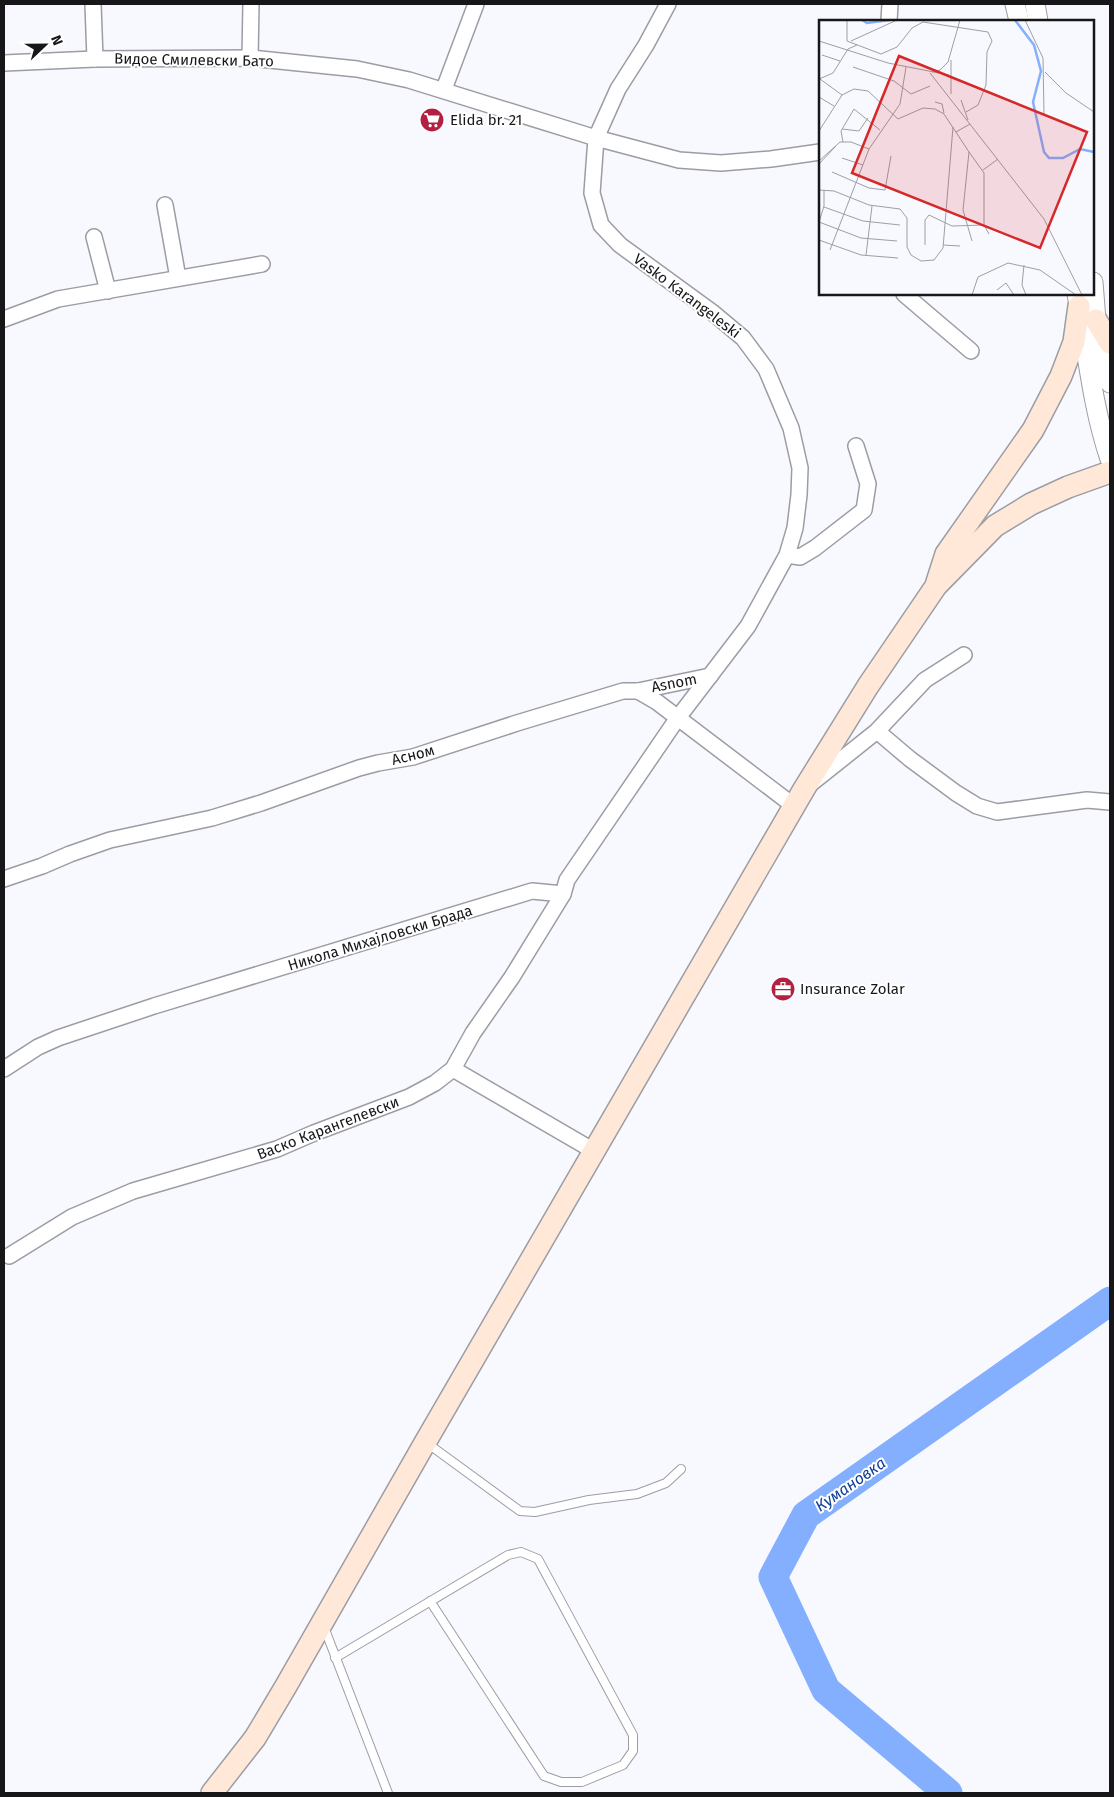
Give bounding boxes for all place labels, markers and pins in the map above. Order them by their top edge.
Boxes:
supermarket icon: Elida br. 21 [419,107,445,133]
place label: Elida br. 21 [450,111,522,129]
office icon: Insurance Zolar [770,976,796,1002]
place label: Insurance Zolar [800,980,905,998]

